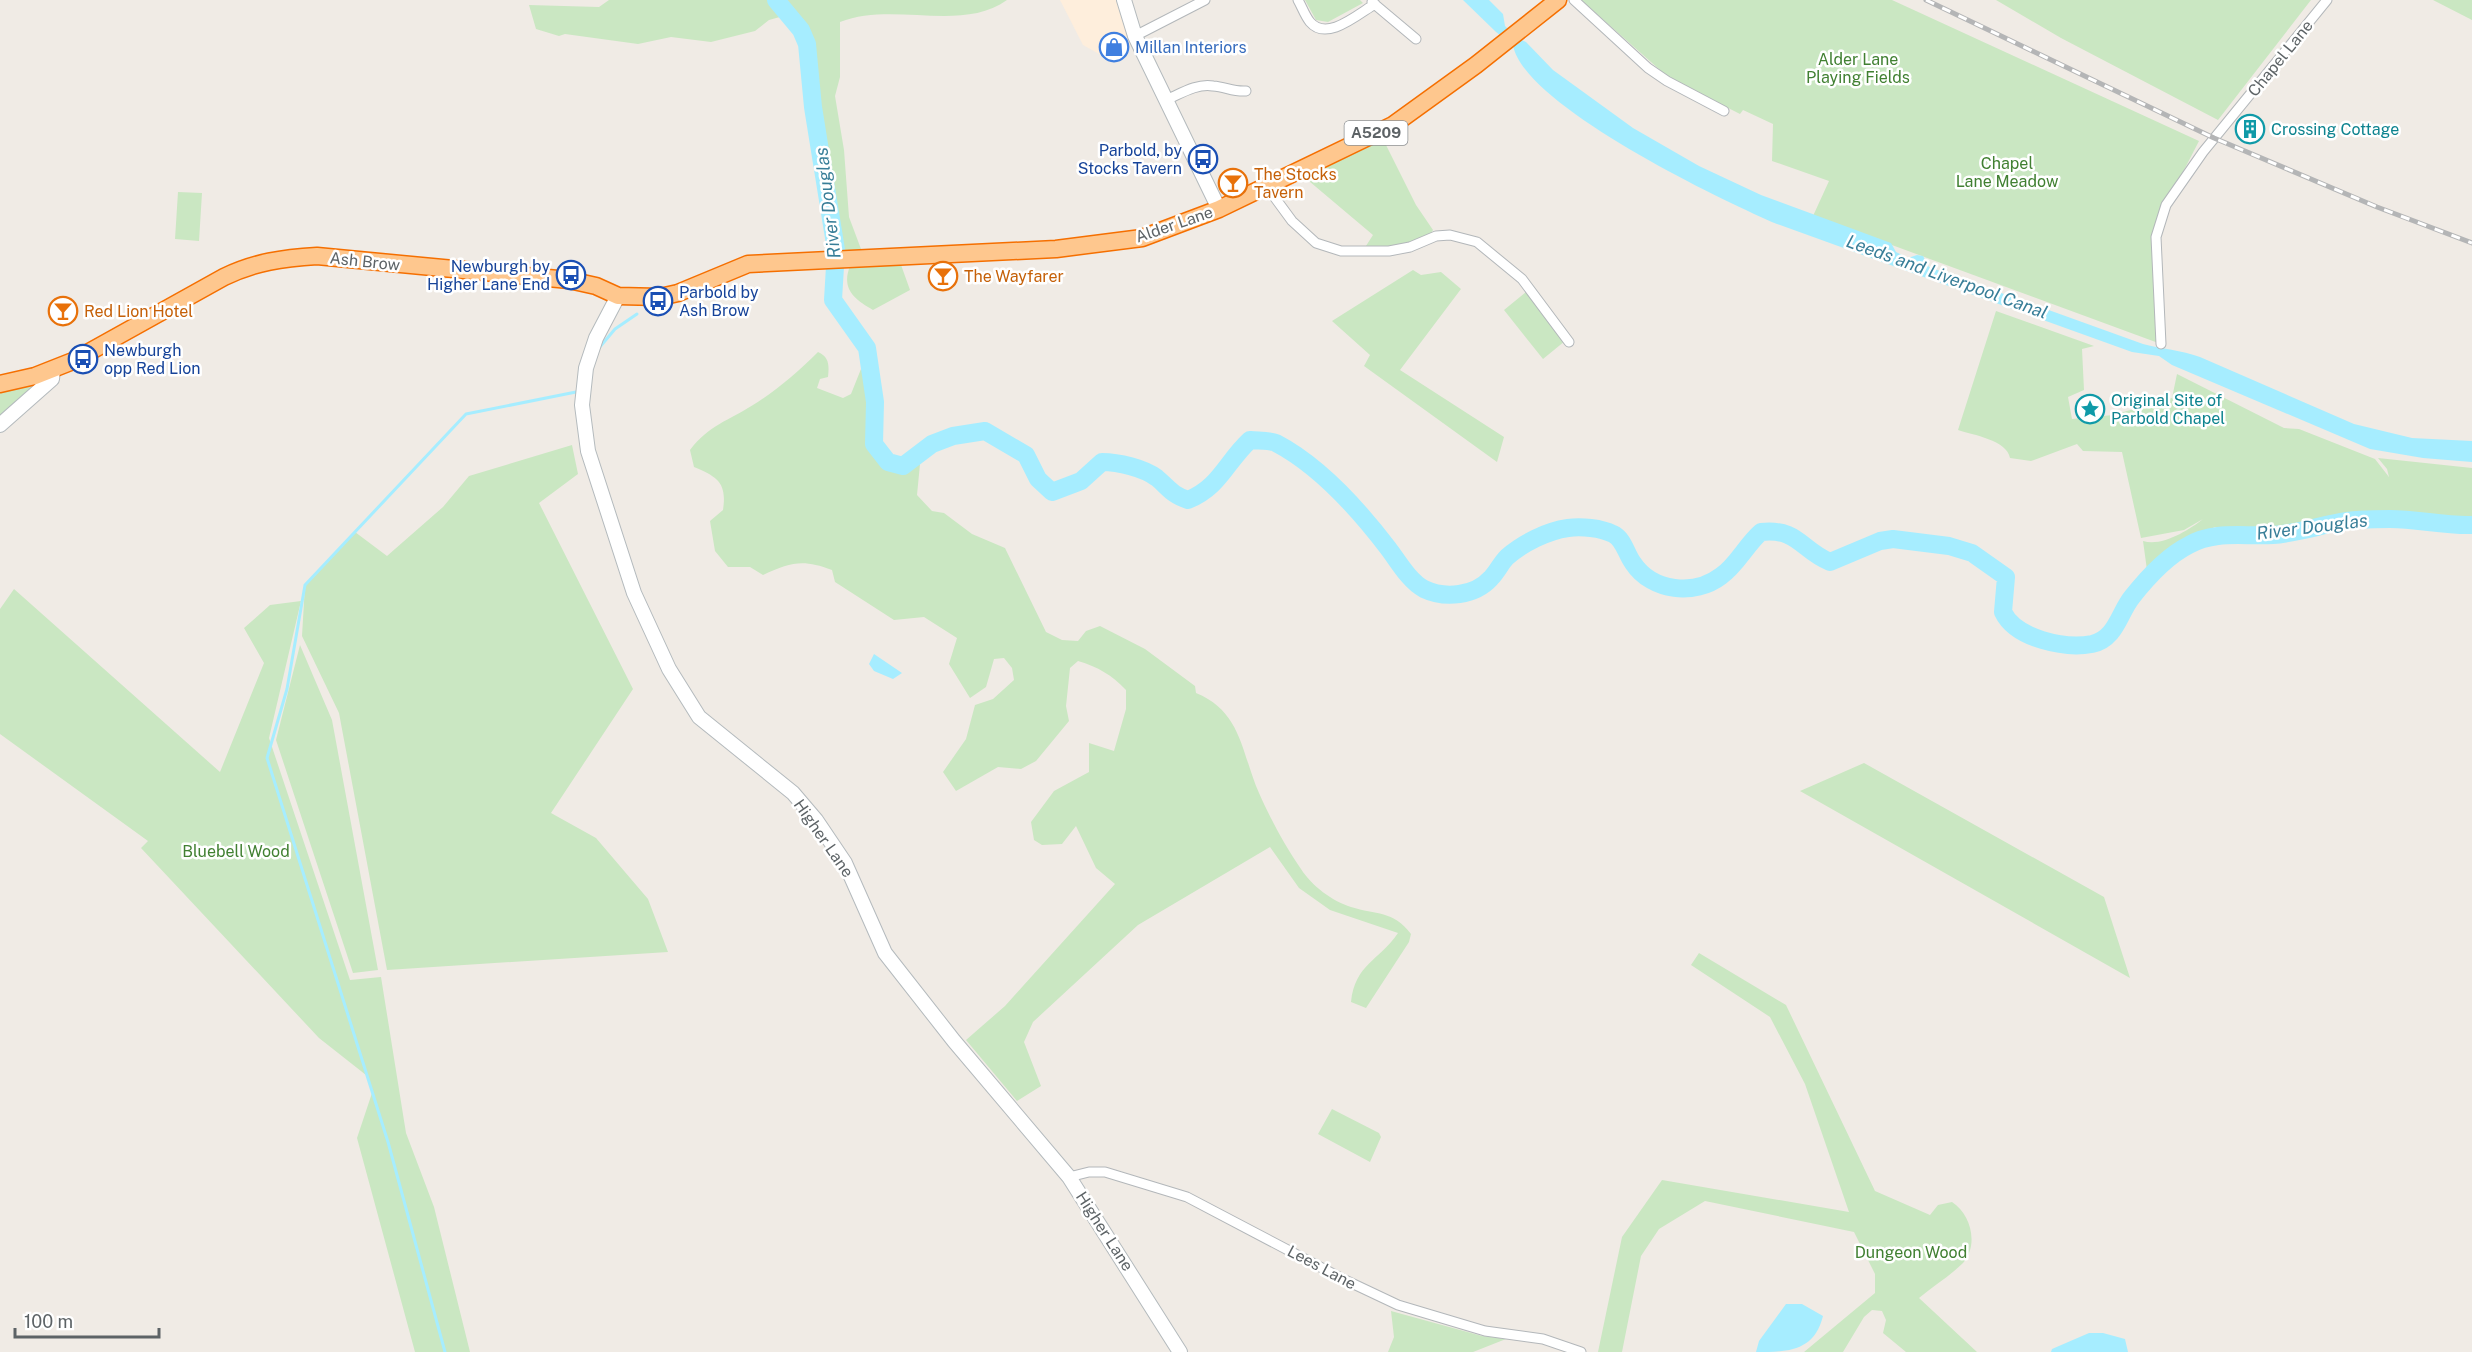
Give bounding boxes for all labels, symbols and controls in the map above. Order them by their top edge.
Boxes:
street label: Chapel Lane [2244,16,2317,100]
shop icon: Millan Interiors [1098,31,1130,63]
place label: Millan Interiors [1135,38,1247,57]
park label: Alder Lane Playing Fields [1806,50,1910,87]
building icon: Crossing Cottage [2234,113,2266,145]
place label: Crossing Cottage [2271,120,2399,139]
road number: A5209 [1344,121,1408,145]
place label: Parbold, by Stocks Tavern [1078,141,1182,178]
bus stop icon: Parbold, by Stocks Tavern [1187,143,1219,175]
water label: River Douglas [810,146,845,260]
park label: Chapel Lane Meadow [1956,154,2059,191]
place label: The Stocks Tavern [1254,165,1337,202]
bar icon: The Stocks Tavern [1217,167,1249,199]
street label: Alder Lane [1133,202,1215,247]
water label: Leeds and Liverpool Canal [1844,230,2051,323]
street label: Ash Brow [329,248,402,275]
place label: Newburgh by Higher Lane End [427,257,550,294]
bus stop icon: Newburgh by Higher Lane End [555,259,587,291]
bar icon: The Wayfarer [927,260,959,292]
place label: The Wayfarer [964,267,1064,286]
place label: Parbold by Ash Brow [679,283,759,320]
bus stop icon: Parbold by Ash Brow [642,285,674,317]
bar icon: Red Lion Hotel [47,295,79,327]
place label: Red Lion Hotel [84,302,193,321]
place label: Newburgh opp Red Lion [104,341,200,378]
bus stop icon: Newburgh opp Red Lion [67,343,99,375]
place label: Original Site of Parbold Chapel [2111,391,2225,428]
place icon: Original Site of Parbold Chapel [2074,393,2106,425]
water label: River Douglas [2255,509,2369,544]
street label: Higher Lane [790,796,857,881]
park label: Bluebell Wood [182,842,290,861]
street label: Higher Lane [1072,1188,1137,1274]
street label: Lees Lane [1284,1241,1359,1293]
park label: Dungeon Wood [1855,1243,1967,1262]
scale bar [15,1301,159,1339]
text: 100 m [24,1311,73,1332]

